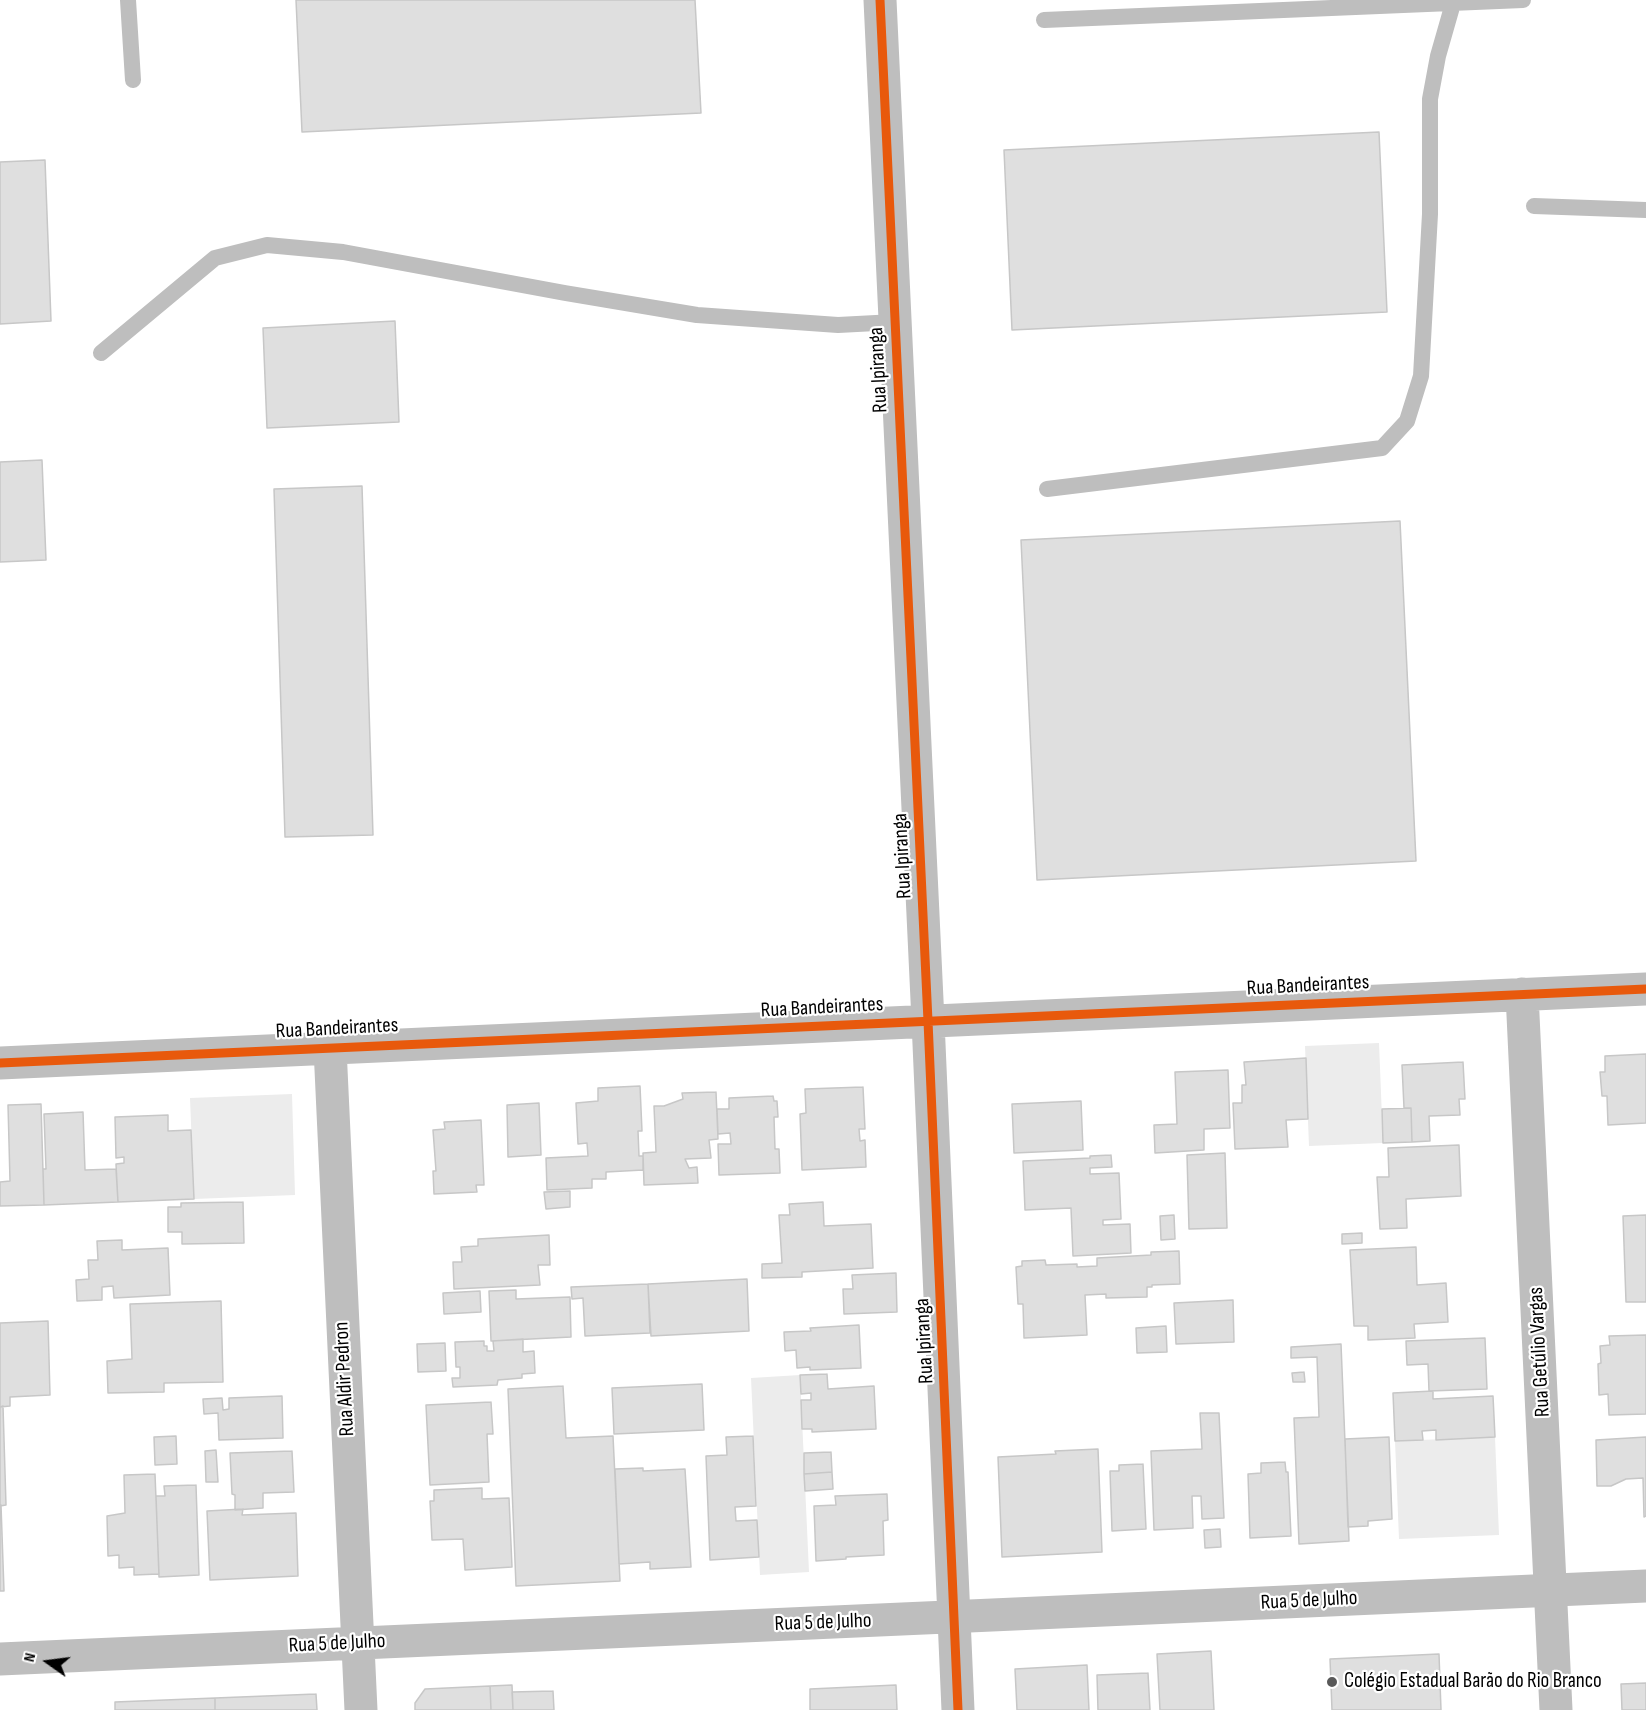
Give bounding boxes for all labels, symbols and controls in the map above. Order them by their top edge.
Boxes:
street label: Rua Ipiranga [864,327,894,413]
street label: Rua Ipiranga [888,813,918,899]
street label: Rua Bandeirantes [1246,970,1370,1002]
street label: Rua Bandeirantes [760,992,884,1024]
street label: Rua Bandeirantes [275,1013,399,1045]
street label: Rua Getúlio Vargas [1524,1286,1556,1418]
street label: Rua Ipiranga [910,1298,940,1384]
street label: Rua Aldir Pedron [329,1321,361,1437]
street label: Rua 5 de Julho [1260,1586,1358,1616]
street label: Rua 5 de Julho [774,1609,872,1637]
street label: Rua 5 de Julho [288,1629,386,1659]
north arrow [18,1632,78,1692]
text: N [20,1651,40,1664]
place label: Colégio Estadual Barão do Rio Branco [1344,1669,1602,1695]
marker: Colégio Estadual Barão do Rio Branco [1325,1675,1339,1689]

